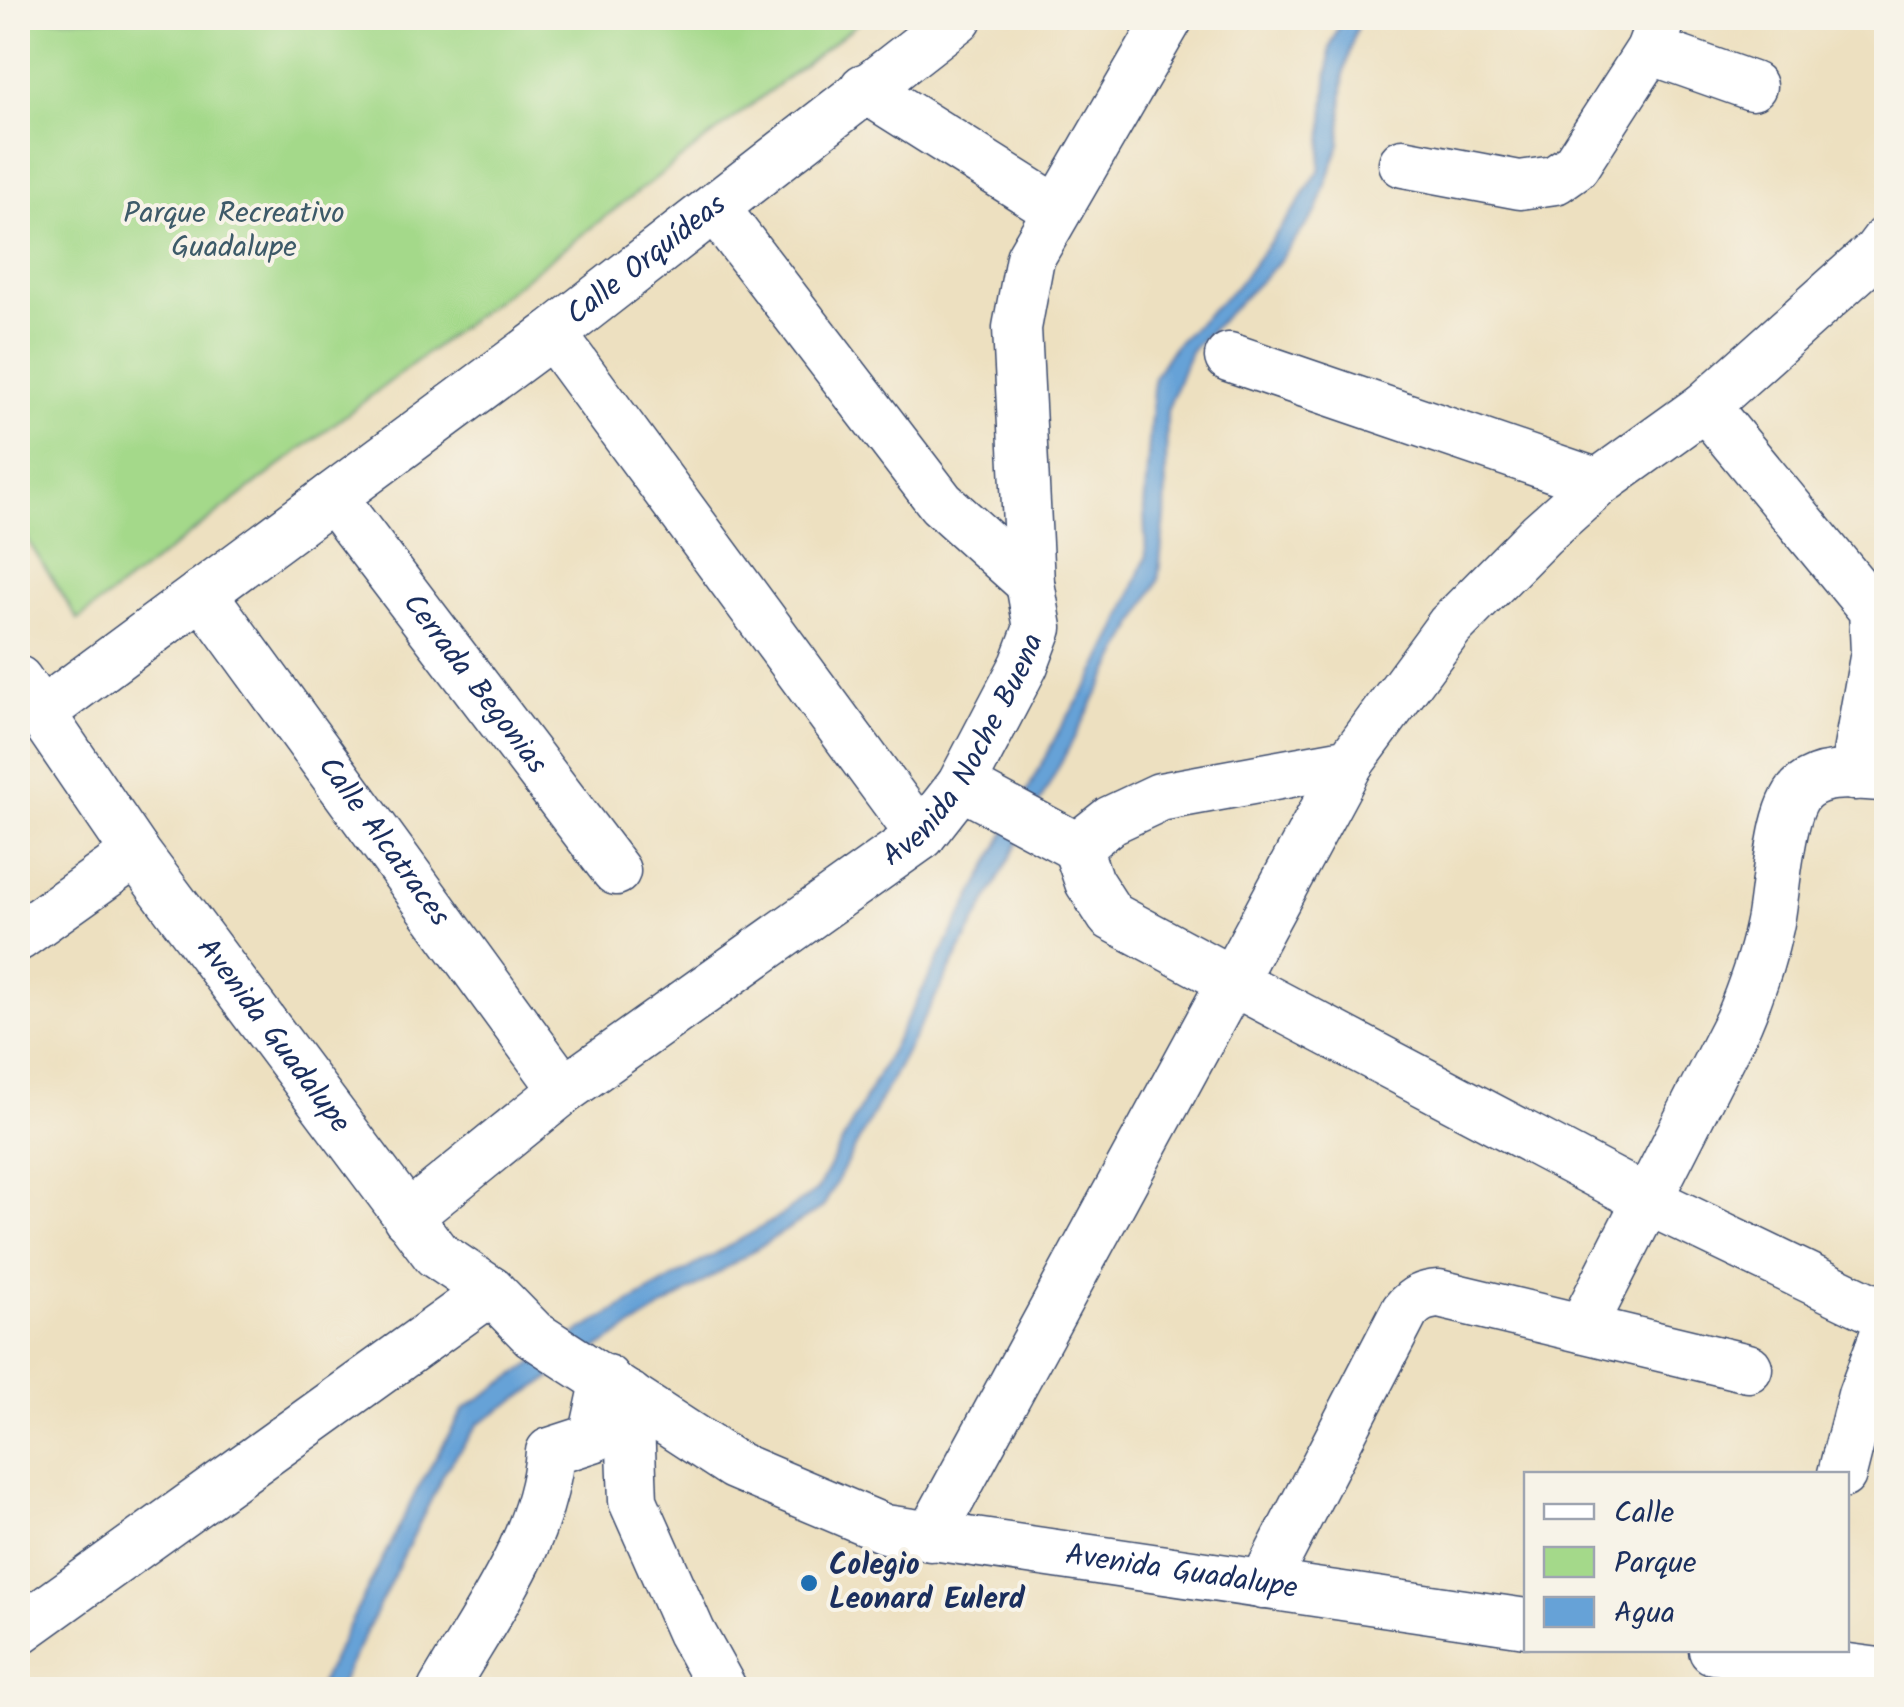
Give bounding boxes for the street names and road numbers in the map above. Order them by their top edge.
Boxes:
street label: Calle Orquídeas [556,182,737,338]
street label: Cerrada Begonias [389,583,559,785]
street label: Avenida Noche Buena [873,627,1058,880]
street label: Calle Alcatraces [305,747,462,937]
street label: Avenida Guadalupe [184,928,362,1144]
street label: Avenida Guadalupe [1062,1532,1301,1613]

